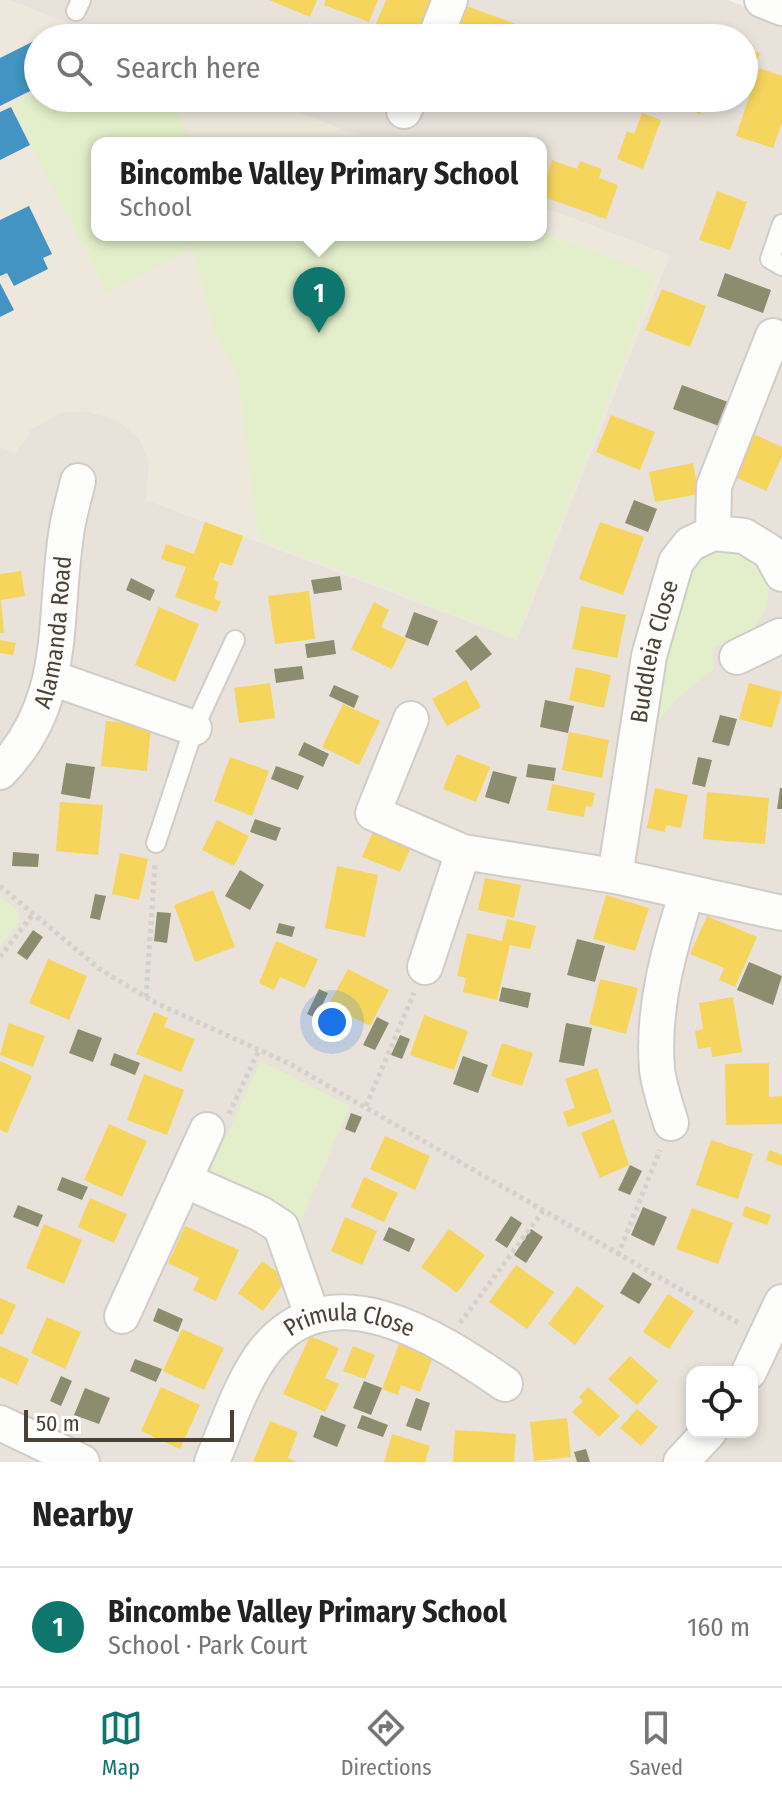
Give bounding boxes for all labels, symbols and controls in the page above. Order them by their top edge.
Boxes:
search box [24,24,758,112]
icon: search [52,46,96,90]
text: Search here [116,50,261,86]
popup [91,137,547,241]
text: Bincombe Valley Primary School [120,156,518,192]
text: School [120,192,192,223]
pin: 1 [293,267,345,333]
street label: Alamanda Road [28,555,77,712]
street label: Buddleia Close [625,577,684,725]
your location [312,1002,352,1042]
street label: Primula Close [278,1298,419,1343]
map controls [686,1366,758,1438]
button: locate [686,1366,758,1438]
scale bar [24,1406,234,1442]
text: 50 m [36,1410,80,1437]
text: Nearby [32,1494,133,1535]
text: Bincombe Valley Primary School [108,1594,507,1630]
text: 1 [53,1612,64,1643]
text: 160 m [687,1612,750,1643]
text: School · Park Court [108,1630,308,1661]
tab: Map [99,1706,143,1781]
tab: Directions [341,1706,432,1781]
tab: Saved [629,1706,683,1781]

